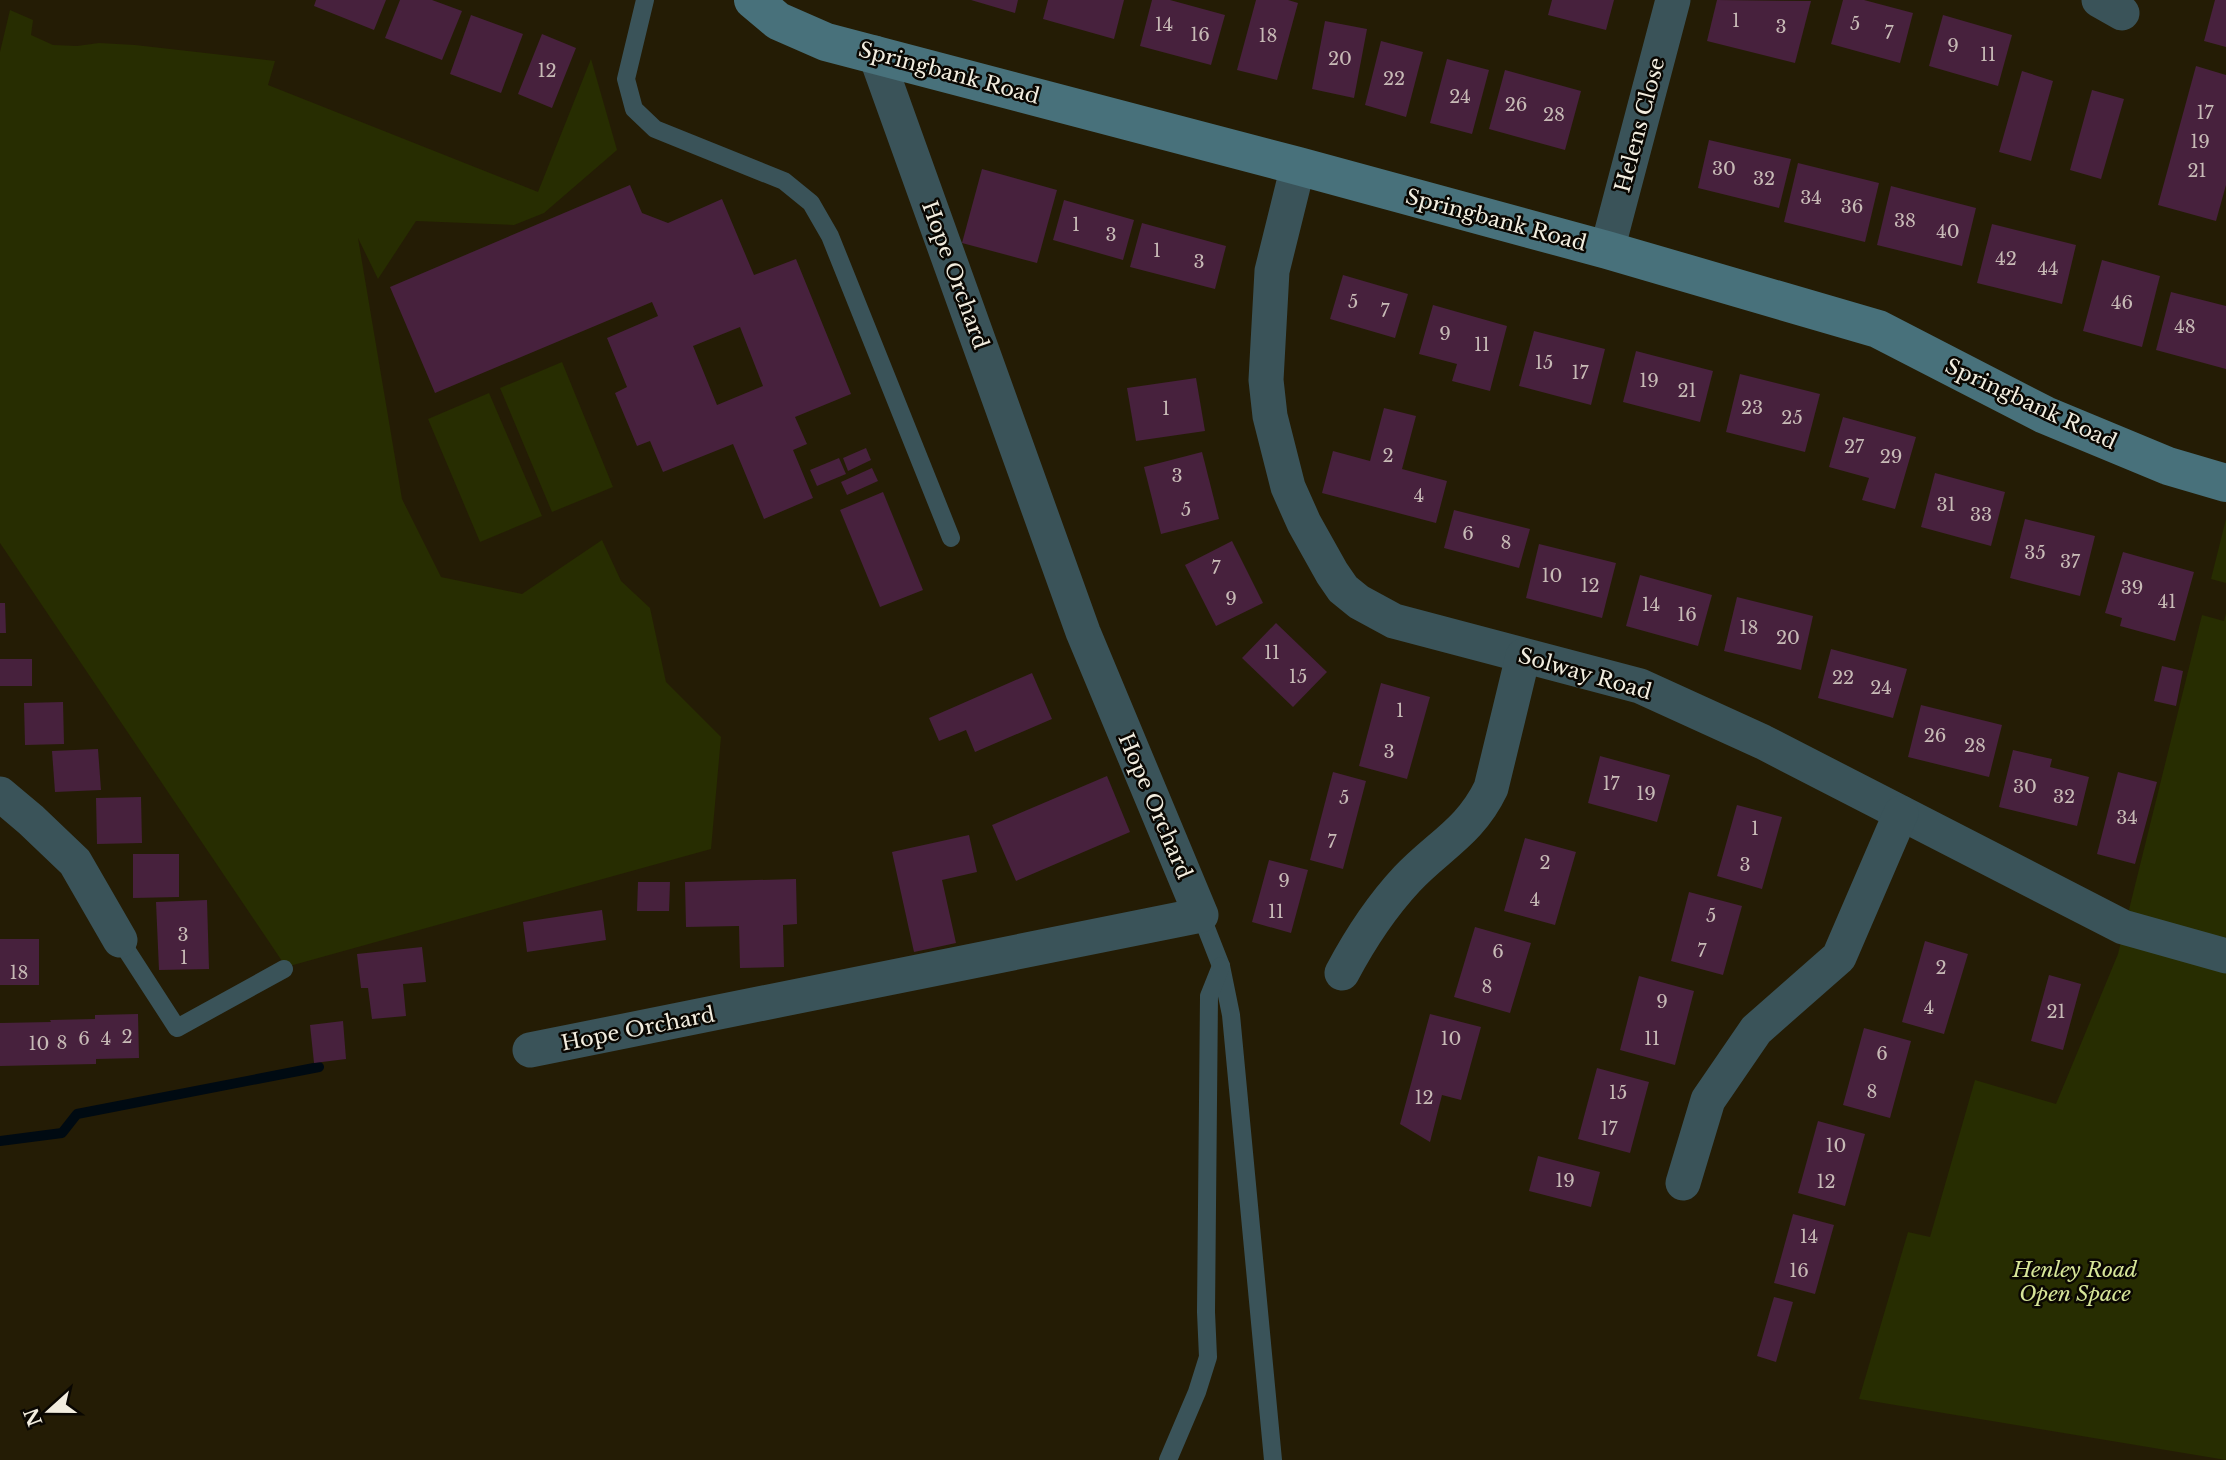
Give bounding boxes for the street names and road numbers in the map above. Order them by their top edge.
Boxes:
street label: Springbank Road [856,36,1042,110]
street label: Helens Close [1609,55,1671,195]
street label: Springbank Road [1403,183,1589,257]
street label: Hope Orchard [916,197,994,353]
street label: Springbank Road [1941,353,2121,455]
street label: Solway Road [1515,643,1655,705]
street label: Hope Orchard [1113,729,1197,883]
street label: Hope Orchard [559,1001,717,1057]

